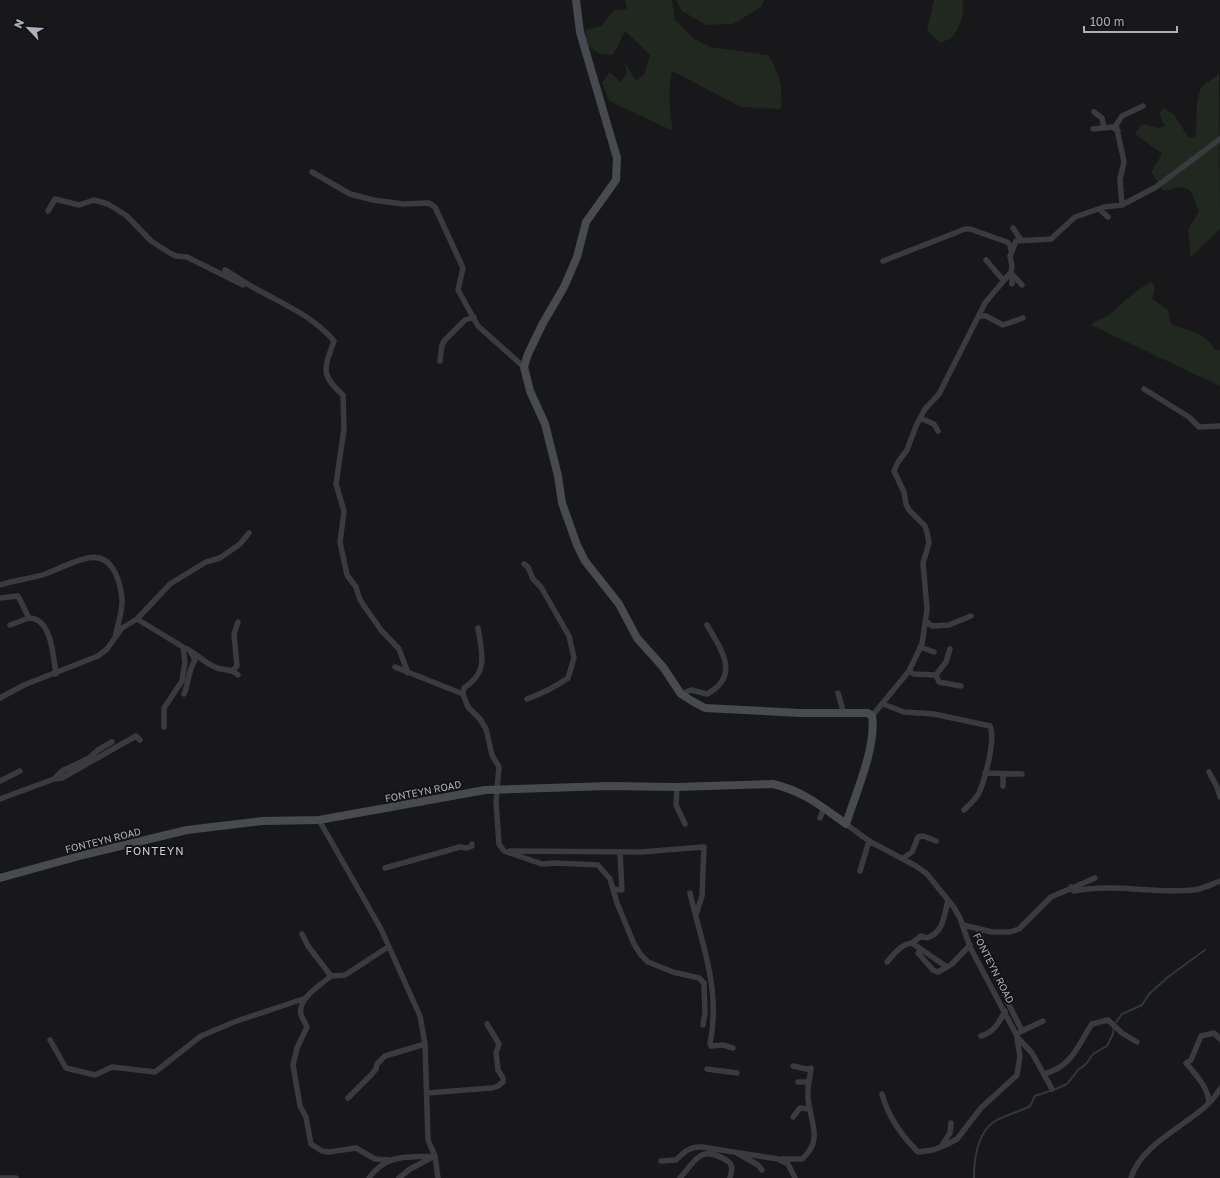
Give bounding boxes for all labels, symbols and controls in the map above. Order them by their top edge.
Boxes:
north arrow [8,8,48,48]
scale bar [1084,8,1177,34]
text: 100 m [1090,14,1124,29]
text: N [11,17,26,30]
street label: FONTEYN ROAD [384,778,462,804]
street label: FONTEYN ROAD [64,825,142,855]
district label: FONTEYN [125,844,185,857]
street label: FONTEYN ROAD [971,931,1017,1005]

